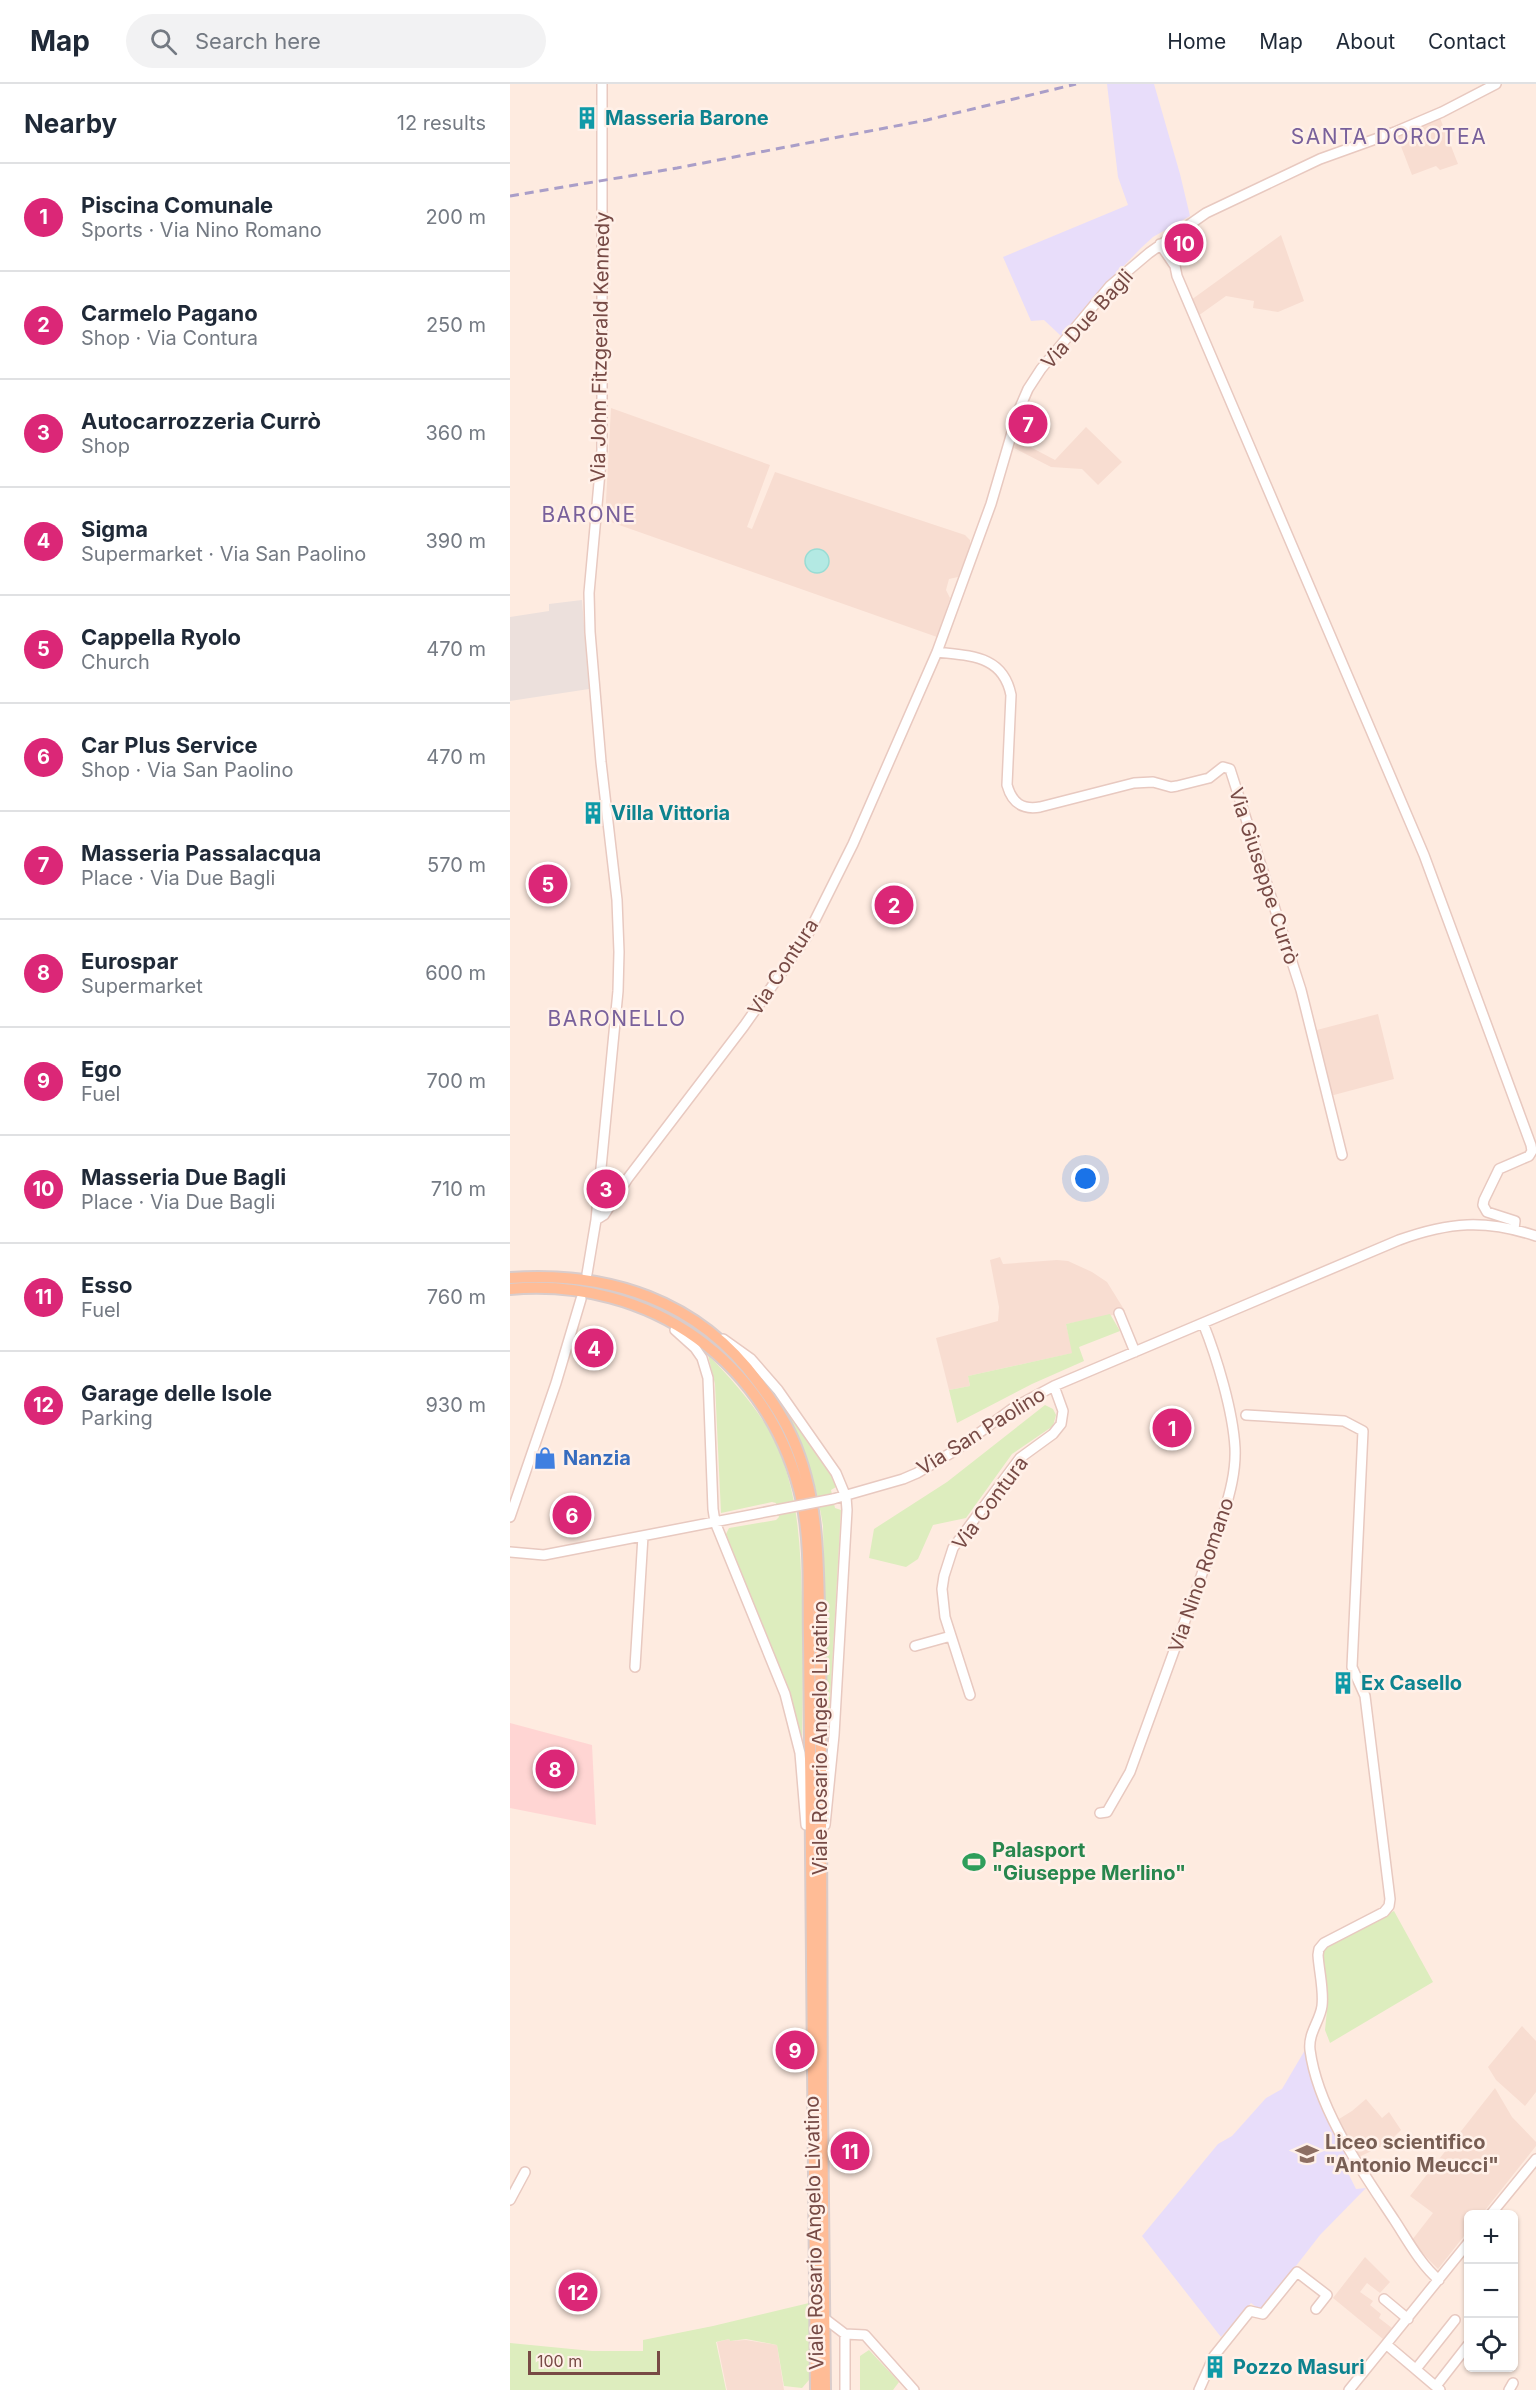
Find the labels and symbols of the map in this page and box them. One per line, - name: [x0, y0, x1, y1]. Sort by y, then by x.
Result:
- building icon: Masseria Barone: [574, 105, 600, 131]
- place label: Masseria Barone: [605, 106, 769, 130]
- district label: SANTA DOROTEA: [1291, 124, 1487, 149]
- street label: Via John Fitzgerald Kennedy: [586, 211, 614, 483]
- pin: 10: [1164, 220, 1204, 266]
- street label: Via Due Bagli: [1036, 264, 1138, 374]
- pin: 7: [1008, 402, 1048, 446]
- district label: BARONE: [541, 502, 637, 527]
- street label: Via Giuseppe Currò: [1224, 785, 1304, 967]
- building icon: Villa Vittoria: [580, 800, 606, 826]
- place label: Villa Vittoria: [611, 801, 730, 825]
- pin: 5: [528, 862, 567, 906]
- pin: 2: [874, 882, 914, 928]
- street label: Via Contura: [743, 914, 823, 1020]
- district label: BARONELLO: [548, 1006, 686, 1031]
- your location: [1071, 1164, 1100, 1193]
- pin: 3: [586, 1166, 626, 1212]
- pin: 4: [574, 1326, 614, 1370]
- street label: Via San Paolino: [913, 1382, 1049, 1480]
- pin: 1: [1152, 1406, 1192, 1450]
- shop icon: Nanzia: [532, 1445, 558, 1471]
- place label: Nanzia: [563, 1446, 631, 1470]
- street label: Via Contura: [947, 1451, 1033, 1555]
- pin: 6: [552, 1492, 592, 1538]
- street label: Via Nino Romano: [1163, 1495, 1239, 1655]
- street label: Viale Rosario Angelo Livatino: [808, 1601, 832, 1875]
- building icon: Ex Casello: [1330, 1670, 1356, 1696]
- place label: Ex Casello: [1361, 1671, 1462, 1695]
- pin: 8: [536, 1746, 574, 1792]
- place label: Palasport "Giuseppe Merlino": [992, 1838, 1186, 1885]
- sports icon: Palasport "Giuseppe Merlino": [961, 1849, 987, 1875]
- pin: 9: [776, 2028, 814, 2072]
- street label: Viale Rosario Angelo Livatino: [800, 2096, 828, 2370]
- pin: 11: [830, 2128, 870, 2174]
- place label: Liceo scientifico "Antonio Meucci": [1325, 2130, 1499, 2177]
- school or university icon: Liceo scientifico "Antonio Meucci": [1294, 2141, 1320, 2167]
- pin: 12: [558, 2270, 598, 2314]
- scale bar: [528, 2348, 660, 2376]
- building icon: Pozzo Masuri: [1202, 2354, 1228, 2380]
- place label: Pozzo Masuri: [1233, 2355, 1365, 2379]

